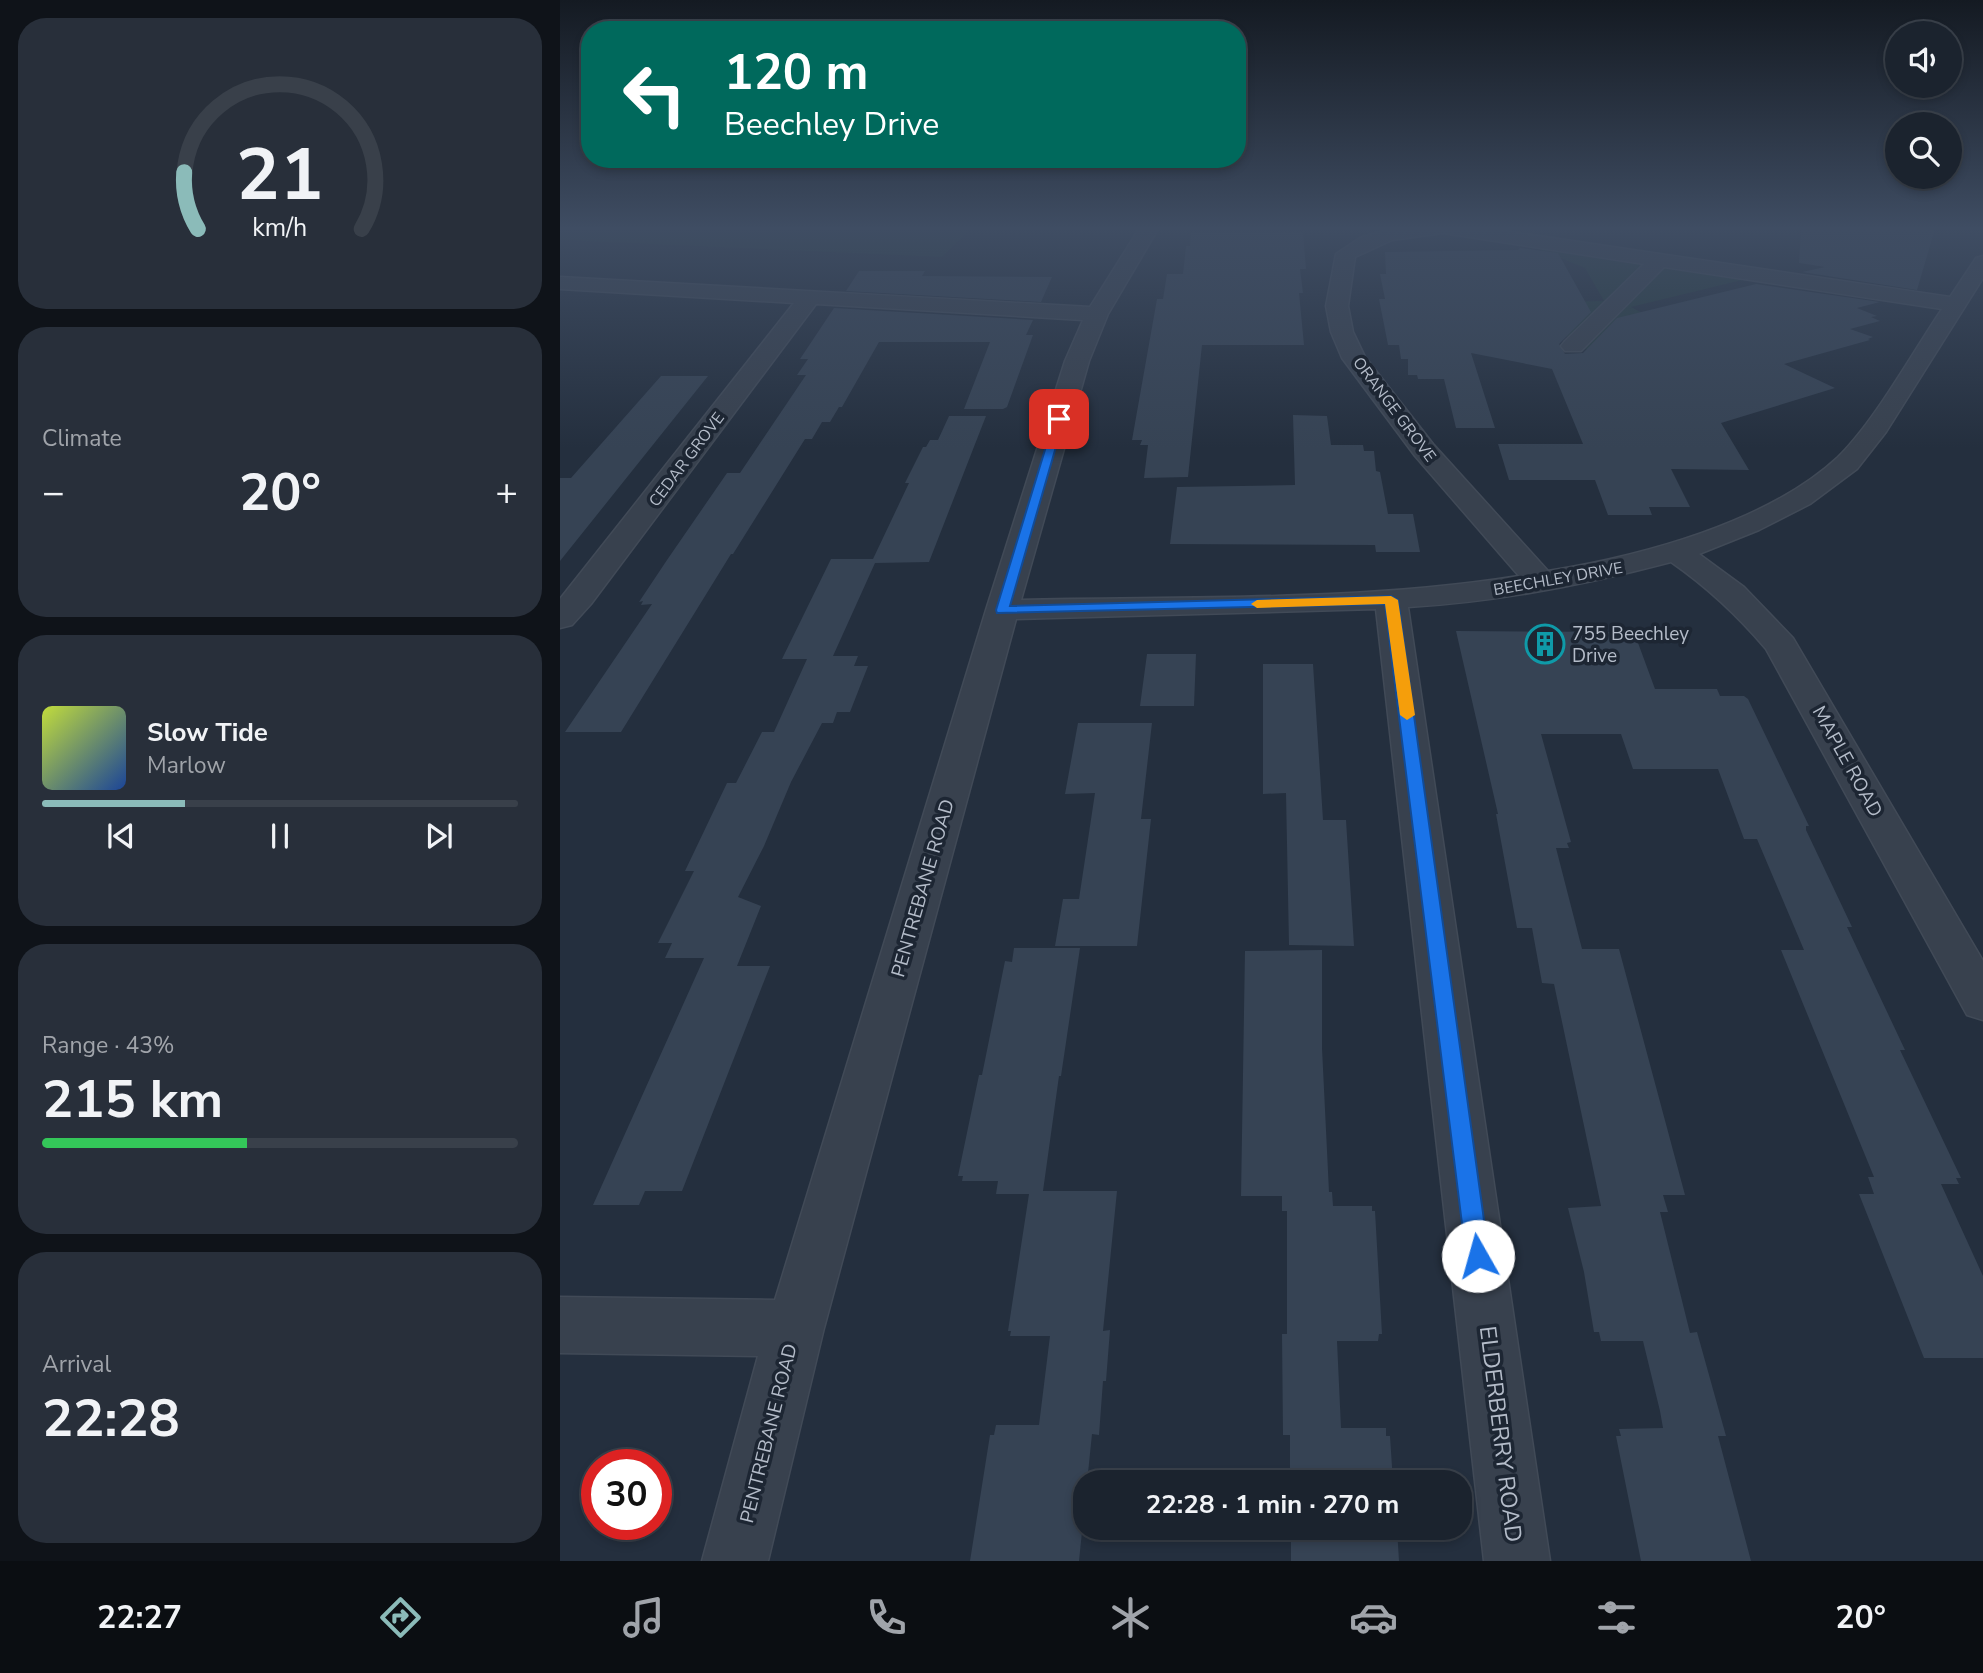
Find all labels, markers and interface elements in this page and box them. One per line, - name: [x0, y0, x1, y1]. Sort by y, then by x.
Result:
- map controls: [1885, 21, 1962, 189]
- button: sound: [1885, 21, 1962, 98]
- text: 120 m: [724, 39, 868, 106]
- icon: left: [609, 49, 700, 140]
- text: Beechley Drive: [724, 103, 939, 146]
- button: search: [1885, 112, 1962, 189]
- text: 21: [236, 126, 324, 226]
- text: km/h: [252, 211, 308, 245]
- street label: ORANGE GROVE: [1348, 353, 1441, 467]
- pin: [1029, 389, 1089, 449]
- icon: arrive: [1040, 400, 1078, 438]
- street label: CEDAR GROVE: [644, 408, 730, 511]
- text: Climate: [42, 423, 122, 454]
- text: 20°: [239, 457, 321, 528]
- text: −: [42, 467, 65, 518]
- text: +: [495, 467, 518, 518]
- street label: BEECHLEY DRIVE: [1492, 557, 1625, 601]
- place label: 755 Beechley Drive: [1572, 621, 1689, 669]
- building icon: 755 Beechley Drive: [1524, 623, 1566, 665]
- street label: MAPLE ROAD: [1806, 701, 1888, 822]
- text: Slow Tide: [147, 715, 268, 750]
- text: Marlow: [147, 750, 226, 781]
- street label: PENTREBANE ROAD: [885, 796, 961, 980]
- icon: previous: [102, 817, 140, 855]
- icon: pause: [261, 817, 299, 855]
- icon: next: [420, 817, 458, 855]
- text: Range · 43%: [42, 1030, 174, 1061]
- text: 215 km: [42, 1064, 223, 1135]
- position arrow: [1441, 1219, 1515, 1293]
- street label: ELDERBERRY ROAD: [1472, 1324, 1529, 1544]
- street label: PENTREBANE ROAD: [734, 1341, 804, 1526]
- text: Arrival: [42, 1349, 111, 1380]
- text: 22:28: [42, 1383, 180, 1454]
- speed limit sign: 30: [581, 1449, 672, 1540]
- text: 22:28 · 1 min · 270 m: [1146, 1487, 1399, 1522]
- icon: directions: [376, 1593, 425, 1642]
- icon: music: [619, 1593, 668, 1642]
- icon: phone: [862, 1593, 911, 1642]
- icon: climate: [1106, 1593, 1155, 1642]
- icon: car: [1349, 1593, 1398, 1642]
- icon: filters: [1592, 1593, 1641, 1642]
- text: 22:27: [97, 1596, 182, 1639]
- text: 20°: [1835, 1596, 1886, 1639]

